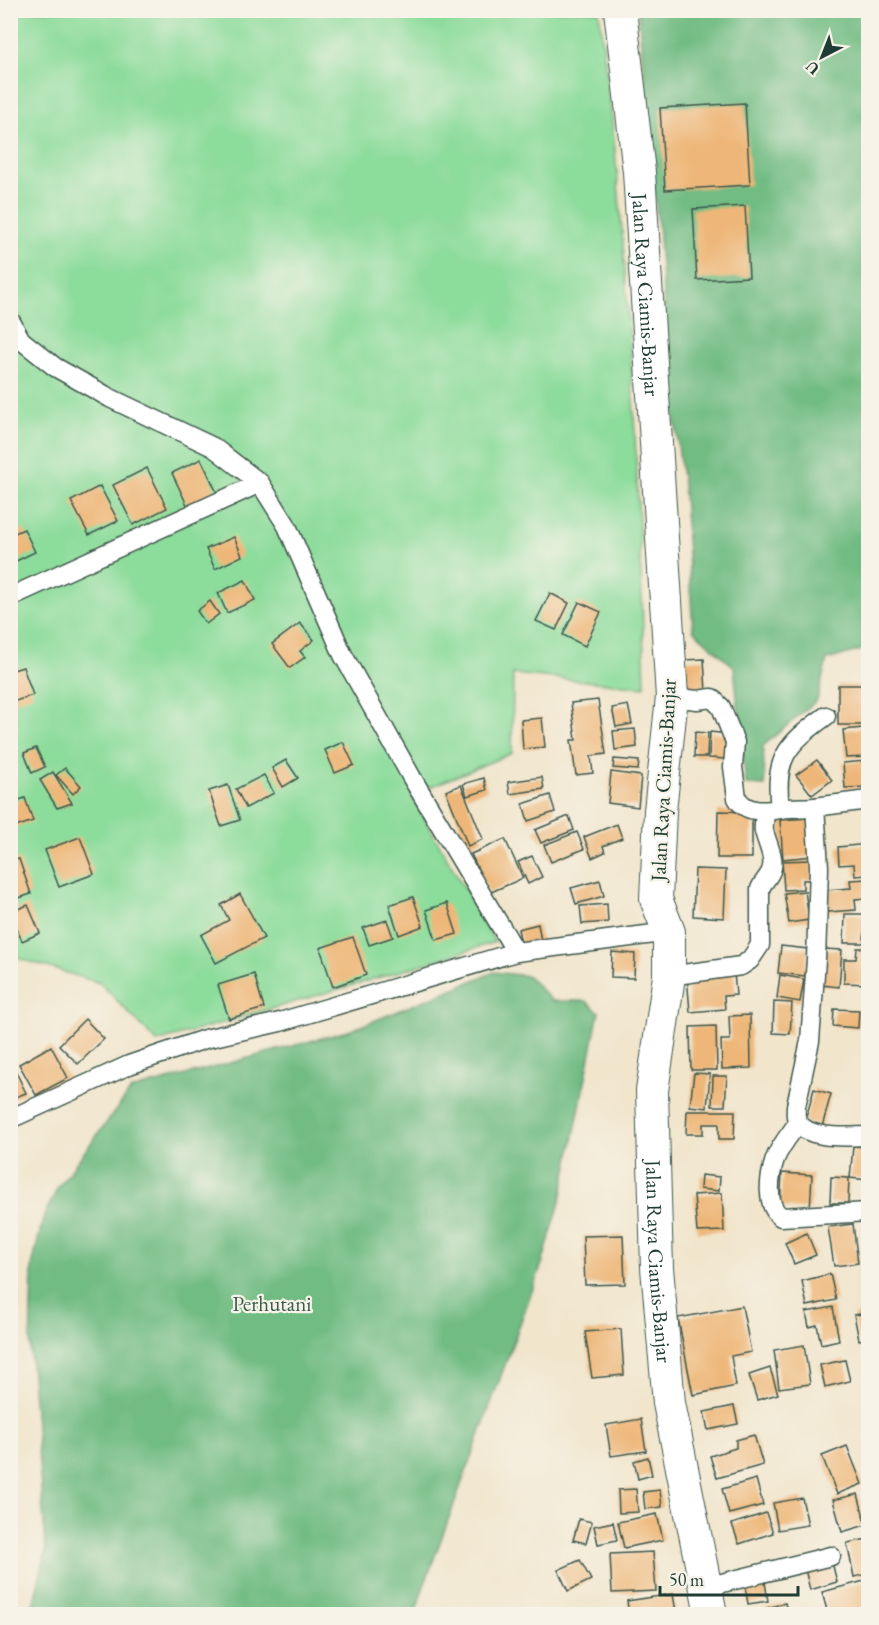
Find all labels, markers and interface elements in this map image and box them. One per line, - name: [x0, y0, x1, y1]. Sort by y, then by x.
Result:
- north arrow: [792, 27, 852, 87]
- text: U: [801, 56, 824, 80]
- street label: Jalan Raya Ciamis-Banjar: [627, 190, 667, 397]
- street label: Jalan Raya Ciamis-Banjar: [644, 678, 682, 884]
- street label: Jalan Raya Ciamis-Banjar: [640, 1157, 679, 1364]
- park label: Perhutani: [233, 1290, 311, 1317]
- scale bar: [660, 1559, 798, 1597]
- text: 50 m: [669, 1568, 704, 1591]

